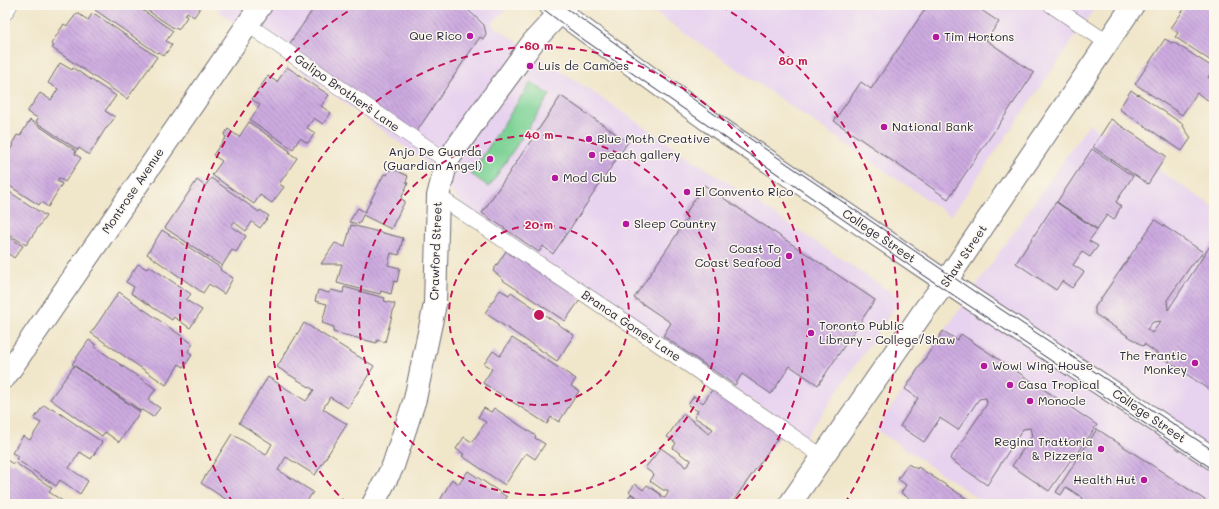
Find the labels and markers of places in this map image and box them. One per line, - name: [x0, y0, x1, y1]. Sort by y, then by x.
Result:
- place label: Que Rico: [409, 27, 462, 43]
- place label: Tim Hortons: [944, 28, 1015, 44]
- marker: Que Rico: [465, 31, 475, 41]
- marker: Tim Hortons: [931, 32, 941, 42]
- place label: Luis de Camões: [538, 57, 629, 73]
- marker: Luis de Camões: [525, 61, 535, 71]
- place label: National Bank: [892, 118, 973, 134]
- marker: National Bank: [879, 122, 889, 132]
- place label: Blue Moth Creative: [597, 130, 710, 146]
- marker: Blue Moth Creative: [584, 134, 594, 144]
- place label: Anjo De Guarda (Guardian Angel): [383, 143, 482, 173]
- place label: peach gallery: [600, 146, 680, 162]
- marker: peach gallery: [587, 150, 597, 160]
- marker: Anjo De Guarda (Guardian Angel): [485, 154, 495, 164]
- place label: Mod Club: [563, 169, 617, 185]
- marker: Mod Club: [550, 173, 560, 183]
- place label: El Convento Rico: [695, 183, 793, 199]
- marker: El Convento Rico: [682, 187, 692, 197]
- place label: Sleep Country: [634, 215, 716, 231]
- marker: Sleep Country: [621, 219, 631, 229]
- place label: Coast To Coast Seafood: [695, 240, 781, 270]
- marker: Coast To Coast Seafood: [784, 251, 794, 261]
- centre of rings: [532, 308, 546, 322]
- place label: Toronto Public Library - College/Shaw: [819, 317, 955, 347]
- marker: Toronto Public Library - College/Shaw: [806, 328, 816, 338]
- place label: The Frantic Monkey: [1119, 347, 1187, 377]
- place label: Wow! Wing House: [992, 357, 1093, 373]
- marker: The Frantic Monkey: [1190, 358, 1200, 368]
- marker: Wow! Wing House: [979, 361, 989, 371]
- place label: Casa Tropical: [1018, 376, 1100, 392]
- marker: Casa Tropical: [1005, 380, 1015, 390]
- place label: Monocle: [1038, 392, 1086, 408]
- marker: Monocle: [1025, 396, 1035, 406]
- place label: Regina Trattoria & Pizzeria: [994, 433, 1093, 463]
- marker: Regina Trattoria & Pizzeria: [1096, 444, 1106, 454]
- place label: Health Hut: [1073, 471, 1136, 487]
- marker: Health Hut: [1139, 475, 1149, 485]

